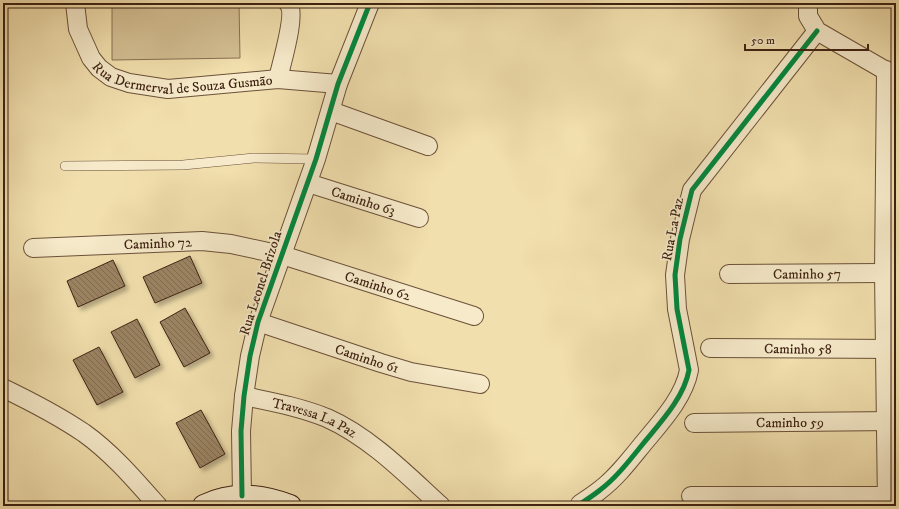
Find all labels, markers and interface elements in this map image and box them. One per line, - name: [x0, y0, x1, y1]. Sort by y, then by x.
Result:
- scale bar: [745, 26, 868, 52]
- text: 50 m: [751, 33, 775, 48]
- street label: Rua Dermerval de Souza Gusmão: [88, 59, 273, 99]
- street label: Caminho 63: [329, 183, 397, 220]
- street label: Rua La Paz: [658, 196, 688, 262]
- street label: Rua Leonel Brizola: [236, 229, 286, 338]
- street label: Caminho 72: [124, 233, 192, 254]
- street label: Caminho 57: [773, 265, 841, 284]
- street label: Caminho 62: [342, 268, 413, 305]
- street label: Caminho 61: [333, 340, 401, 378]
- street label: Caminho 58: [764, 340, 832, 359]
- street label: Travessa La Paz: [270, 394, 360, 442]
- street label: Caminho 59: [756, 414, 824, 432]

